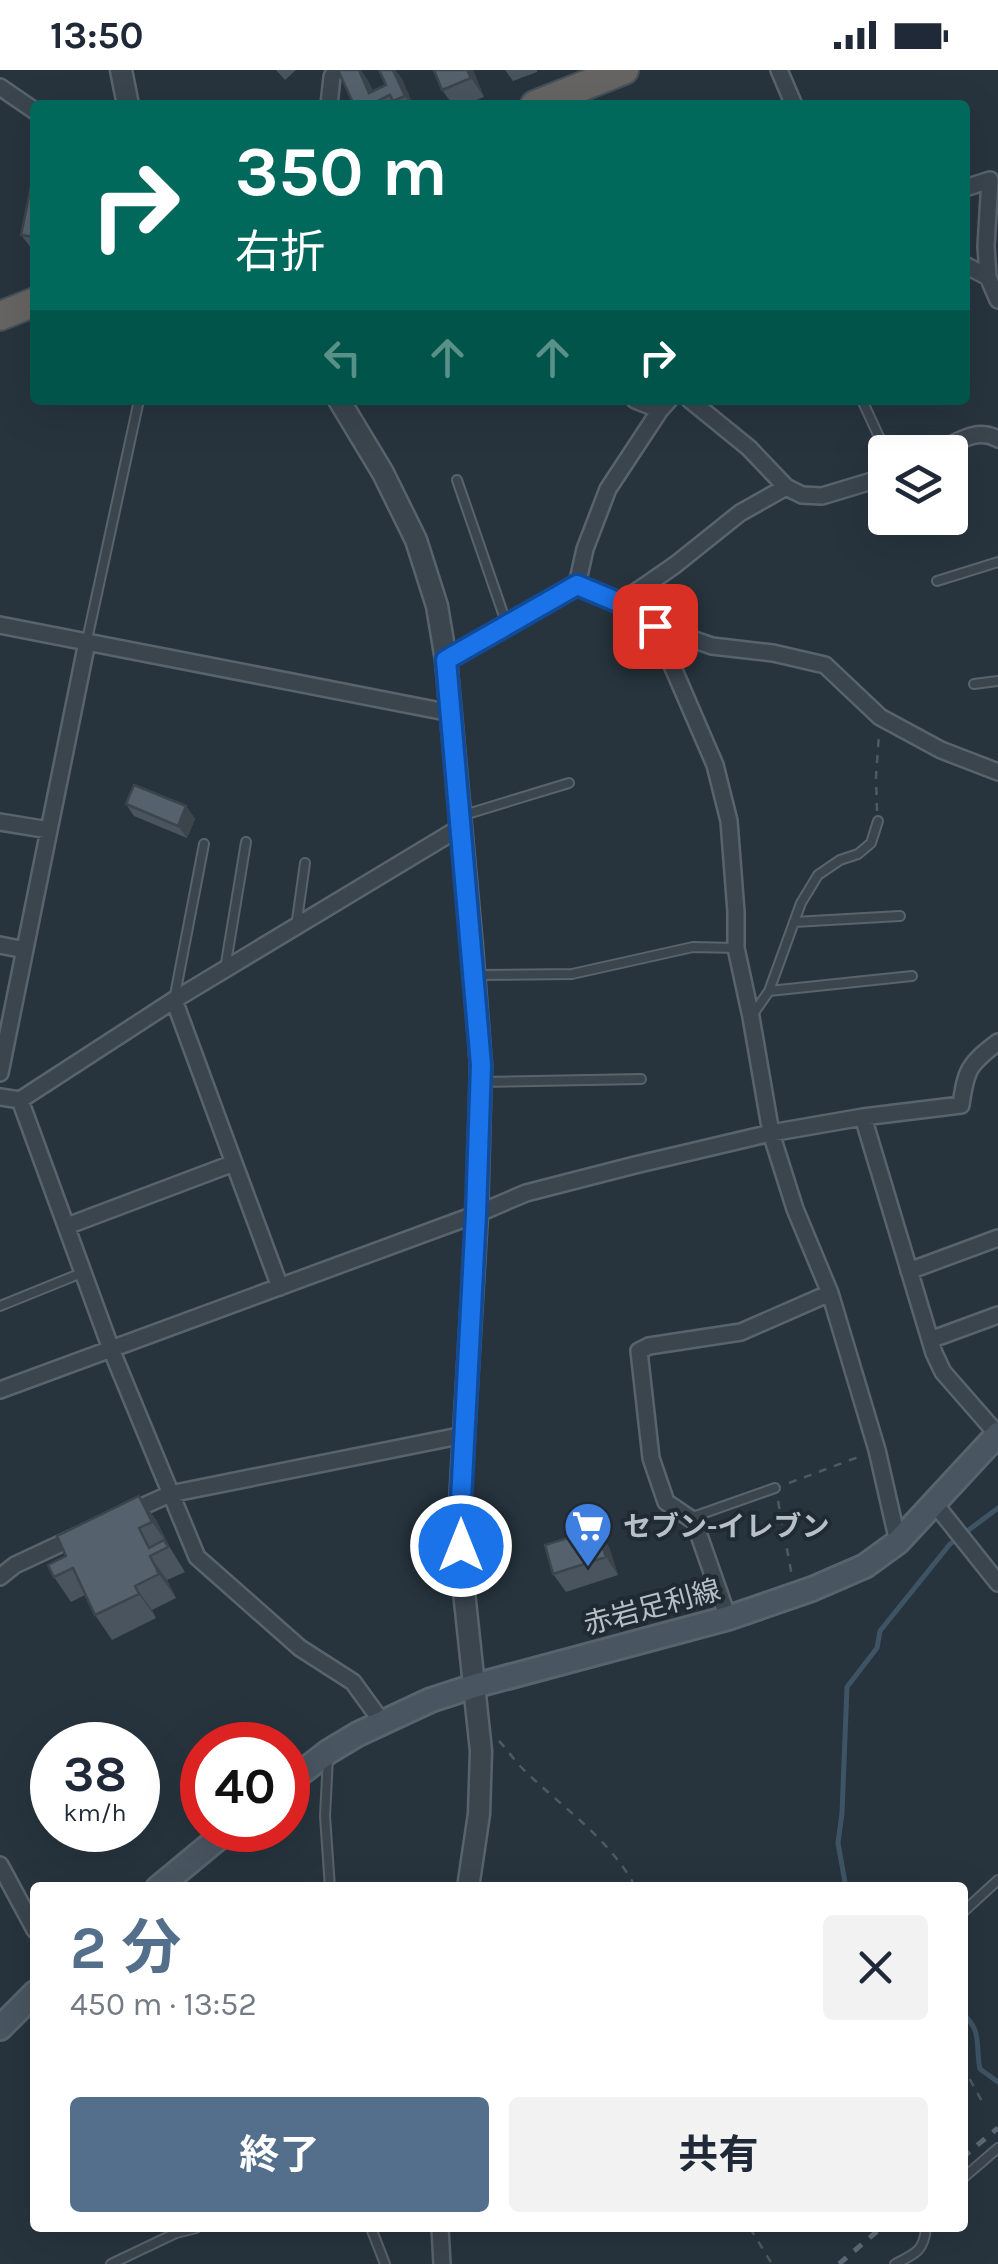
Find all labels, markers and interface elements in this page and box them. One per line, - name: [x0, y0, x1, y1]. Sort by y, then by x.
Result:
- text: 13:50: [50, 13, 144, 58]
- text: 350 m: [235, 131, 448, 213]
- icon: right: [70, 140, 200, 270]
- text: 右折: [235, 226, 325, 278]
- icon: left: [315, 330, 370, 385]
- icon: ahead: [420, 330, 475, 385]
- icon: ahead: [525, 330, 580, 385]
- icon: right: [630, 330, 685, 385]
- map controls: [868, 435, 968, 535]
- button: layers: [868, 435, 968, 535]
- pin: [613, 584, 698, 669]
- icon: arrive: [628, 599, 683, 654]
- position arrow: [409, 1494, 513, 1598]
- supermarket icon: セブン-イレブン: [562, 1500, 614, 1568]
- place label: セブン-イレブン: [623, 1510, 829, 1543]
- street label: 赤岩足利線: [580, 1573, 724, 1641]
- speed limit sign: 40: [180, 1722, 310, 1852]
- text: 38: [63, 1745, 127, 1804]
- text: km/h: [63, 1798, 127, 1827]
- text: 2 分: [70, 1913, 181, 1983]
- button: close: [823, 1915, 928, 2020]
- text: 450 m · 13:52: [70, 1986, 257, 2023]
- button: 終了: [70, 2097, 489, 2212]
- button: 共有: [509, 2097, 928, 2212]

